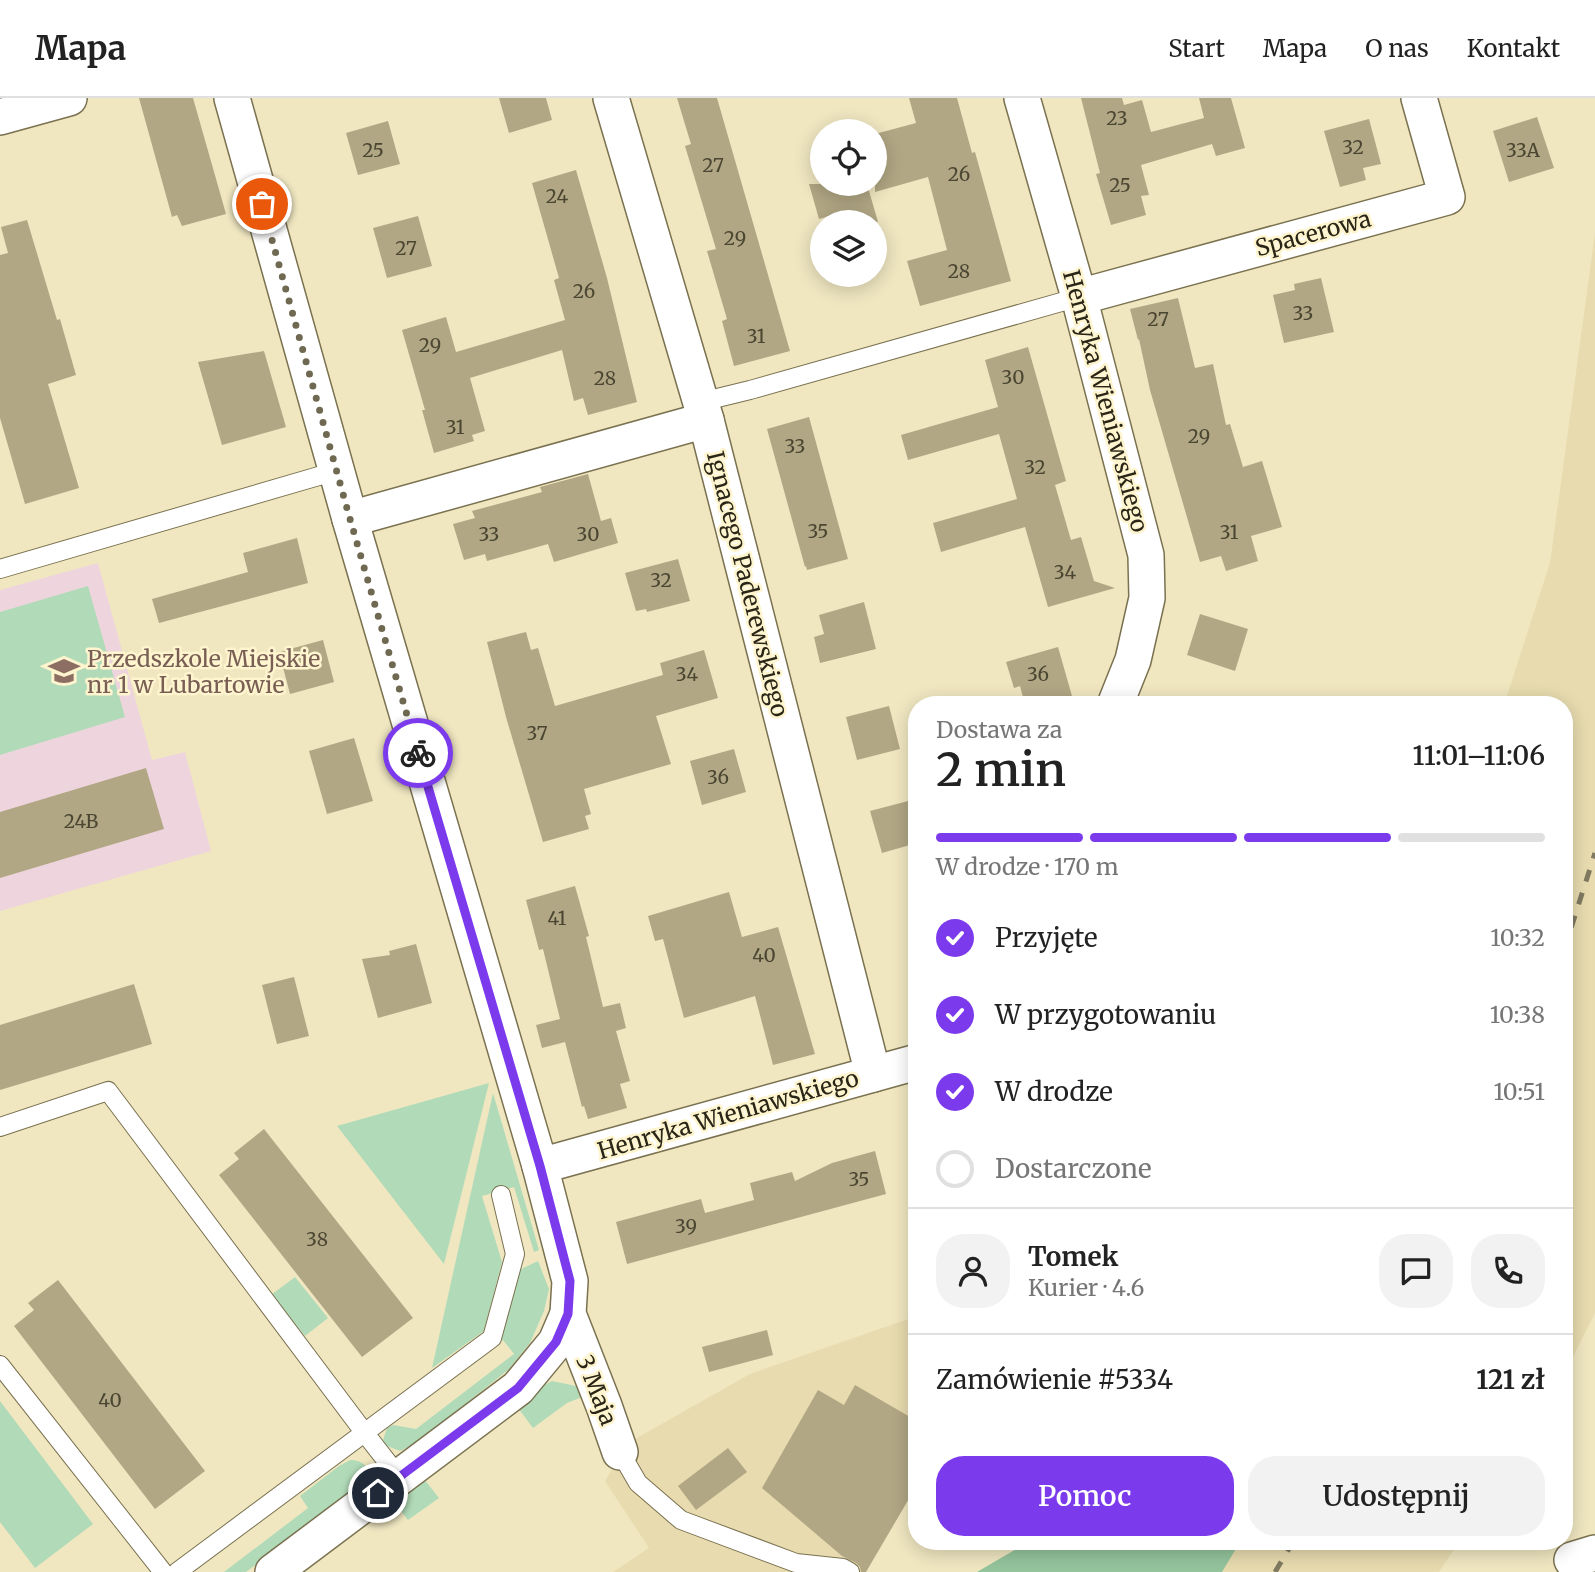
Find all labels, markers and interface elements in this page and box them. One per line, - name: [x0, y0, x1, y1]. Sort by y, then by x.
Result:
- text: Mapa: [35, 28, 126, 69]
- text: Start: [1168, 33, 1225, 64]
- text: Mapa: [1263, 33, 1327, 64]
- text: O nas: [1365, 33, 1429, 64]
- text: Kontakt: [1467, 33, 1560, 64]
- house number: 23: [1106, 106, 1128, 130]
- map controls: [810, 119, 887, 287]
- button: locate: [810, 119, 887, 196]
- house number: 32: [1342, 135, 1364, 159]
- house number: 25: [362, 138, 384, 162]
- house number: 33A: [1506, 138, 1541, 162]
- house number: 27: [702, 153, 724, 177]
- house number: 26: [948, 162, 970, 186]
- house number: 25: [1109, 173, 1131, 197]
- pin: [232, 174, 292, 234]
- house number: 24: [546, 184, 569, 208]
- icon: bag: [243, 185, 281, 223]
- street label: Spacerowa: [1252, 204, 1374, 262]
- button: layers: [810, 210, 887, 287]
- house number: 29: [724, 226, 746, 250]
- house number: 27: [395, 236, 417, 260]
- house number: 28: [948, 259, 970, 283]
- street label: Henryka Wieniawskiego: [1057, 267, 1155, 535]
- house number: 26: [573, 279, 595, 303]
- house number: 33: [1293, 301, 1313, 325]
- house number: 27: [1147, 307, 1169, 331]
- house number: 31: [747, 324, 766, 348]
- house number: 29: [419, 333, 441, 357]
- house number: 30: [1002, 365, 1024, 389]
- house number: 28: [594, 366, 616, 390]
- house number: 31: [446, 415, 465, 439]
- house number: 29: [1188, 424, 1210, 448]
- house number: 33: [785, 434, 805, 458]
- street label: Ignacego Paderewskiego: [701, 448, 795, 720]
- house number: 32: [1024, 455, 1046, 479]
- house number: 35: [808, 519, 828, 543]
- house number: 31: [1220, 520, 1239, 544]
- house number: 33: [479, 522, 499, 546]
- house number: 30: [577, 522, 599, 546]
- house number: 34: [1054, 560, 1076, 584]
- house number: 32: [650, 568, 672, 592]
- place label: Przedszkole Miejskie nr 1 w Lubartowie: [87, 644, 320, 699]
- school or university icon: Przedszkole Miejskie nr 1 w Lubartowie: [47, 654, 81, 688]
- house number: 34: [676, 662, 698, 686]
- house number: 36: [1027, 662, 1049, 686]
- text: Dostawa za: [936, 715, 1062, 744]
- courier: [383, 718, 453, 788]
- house number: 37: [526, 721, 548, 745]
- icon: bike: [399, 734, 437, 772]
- text: 11:01–11:06: [1413, 739, 1545, 772]
- text: 2 min: [936, 741, 1066, 799]
- house number: 36: [707, 765, 729, 789]
- house number: 24B: [64, 809, 99, 833]
- text: W drodze · 170 m: [936, 852, 1119, 881]
- house number: 41: [548, 906, 567, 930]
- icon: check: [936, 919, 974, 957]
- text: Przyjęte: [995, 921, 1098, 954]
- text: 10:32: [1490, 923, 1545, 952]
- house number: 40: [752, 943, 776, 967]
- icon: check: [936, 996, 974, 1034]
- text: W przygotowaniu: [995, 998, 1216, 1031]
- text: 10:38: [1490, 1000, 1545, 1029]
- street label: Henryka Wieniawskiego: [594, 1063, 862, 1165]
- icon: check: [936, 1073, 974, 1111]
- text: W drodze: [995, 1075, 1113, 1108]
- text: 10:51: [1493, 1077, 1545, 1106]
- text: Dostarczone: [995, 1152, 1151, 1185]
- house number: 35: [849, 1167, 869, 1191]
- house number: 39: [675, 1214, 697, 1238]
- house number: 38: [306, 1227, 328, 1251]
- button: person: [936, 1234, 1010, 1308]
- button: chat: [1379, 1234, 1453, 1308]
- button: phone: [1471, 1234, 1545, 1308]
- text: Tomek: [1028, 1240, 1118, 1273]
- text: Kurier · 4.6: [1028, 1273, 1144, 1302]
- street label: 3 Maja: [570, 1351, 624, 1429]
- text: Zamówienie #5334: [936, 1363, 1173, 1396]
- text: 121 zł: [1476, 1363, 1545, 1396]
- house number: 40: [98, 1388, 122, 1412]
- button: Pomoc: [936, 1456, 1234, 1536]
- button: Udostępnij: [1248, 1456, 1545, 1536]
- pin: [348, 1463, 408, 1523]
- icon: home: [359, 1474, 397, 1512]

